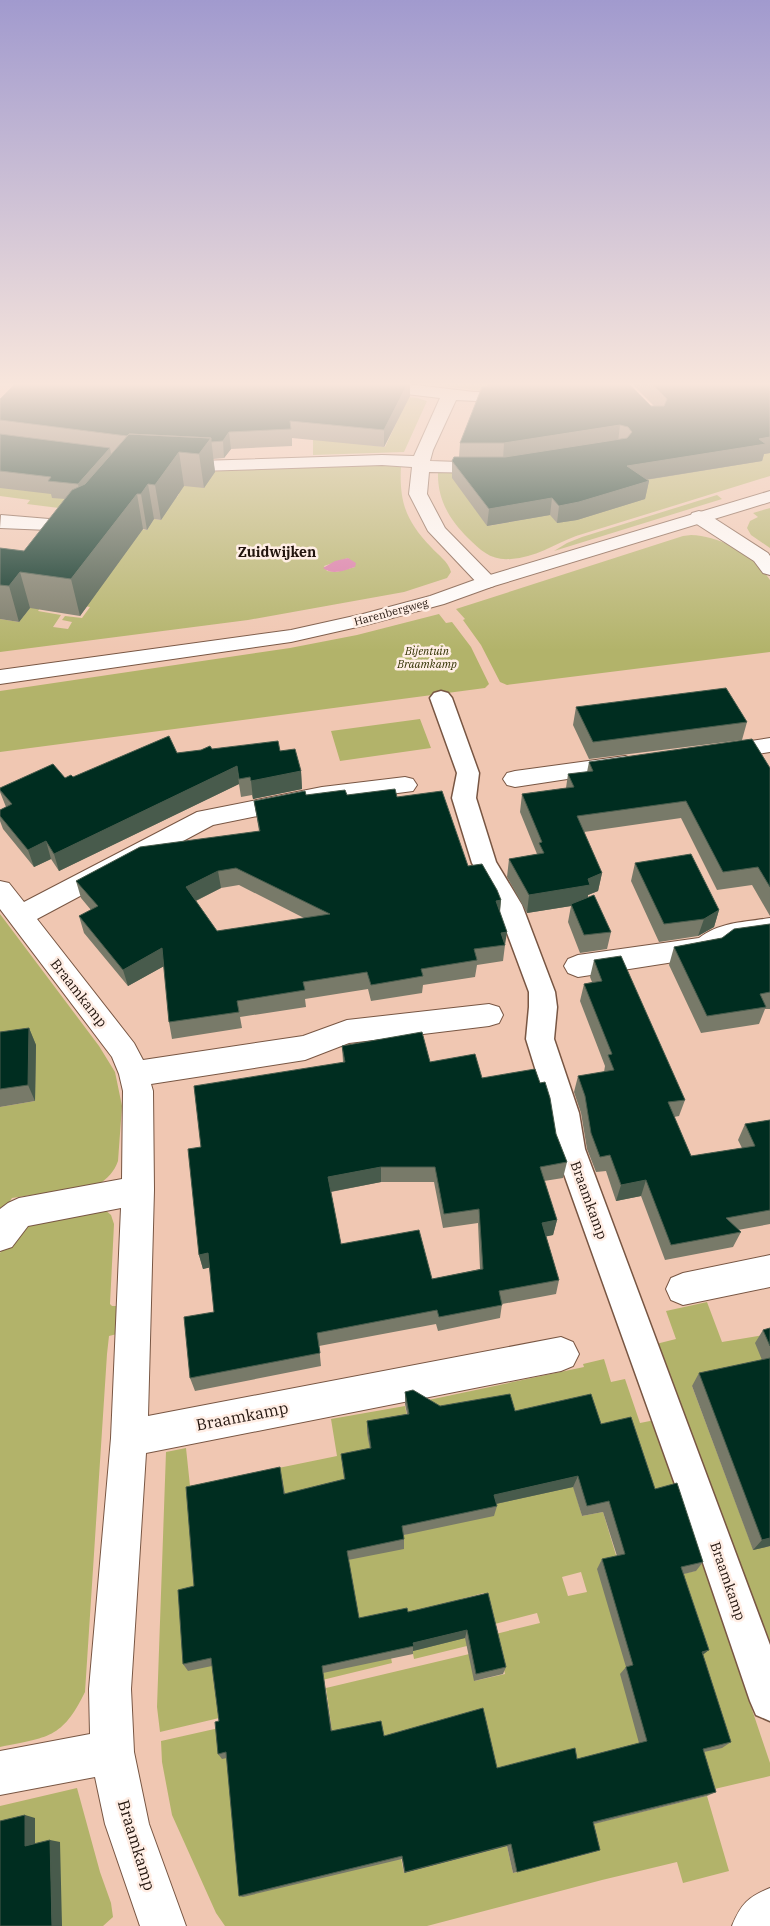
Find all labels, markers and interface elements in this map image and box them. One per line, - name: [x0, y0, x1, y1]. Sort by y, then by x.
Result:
- district label: Zuidwijken: [238, 543, 316, 561]
- street label: Harenbergweg: [352, 595, 430, 629]
- park label: Bijentuin Braamkamp: [396, 644, 457, 671]
- street label: Braamkamp: [47, 955, 111, 1031]
- street label: Braamkamp: [567, 1158, 611, 1242]
- street label: Braamkamp: [194, 1397, 290, 1435]
- street label: Braamkamp: [706, 1539, 750, 1623]
- street label: Braamkamp: [114, 1797, 160, 1893]

